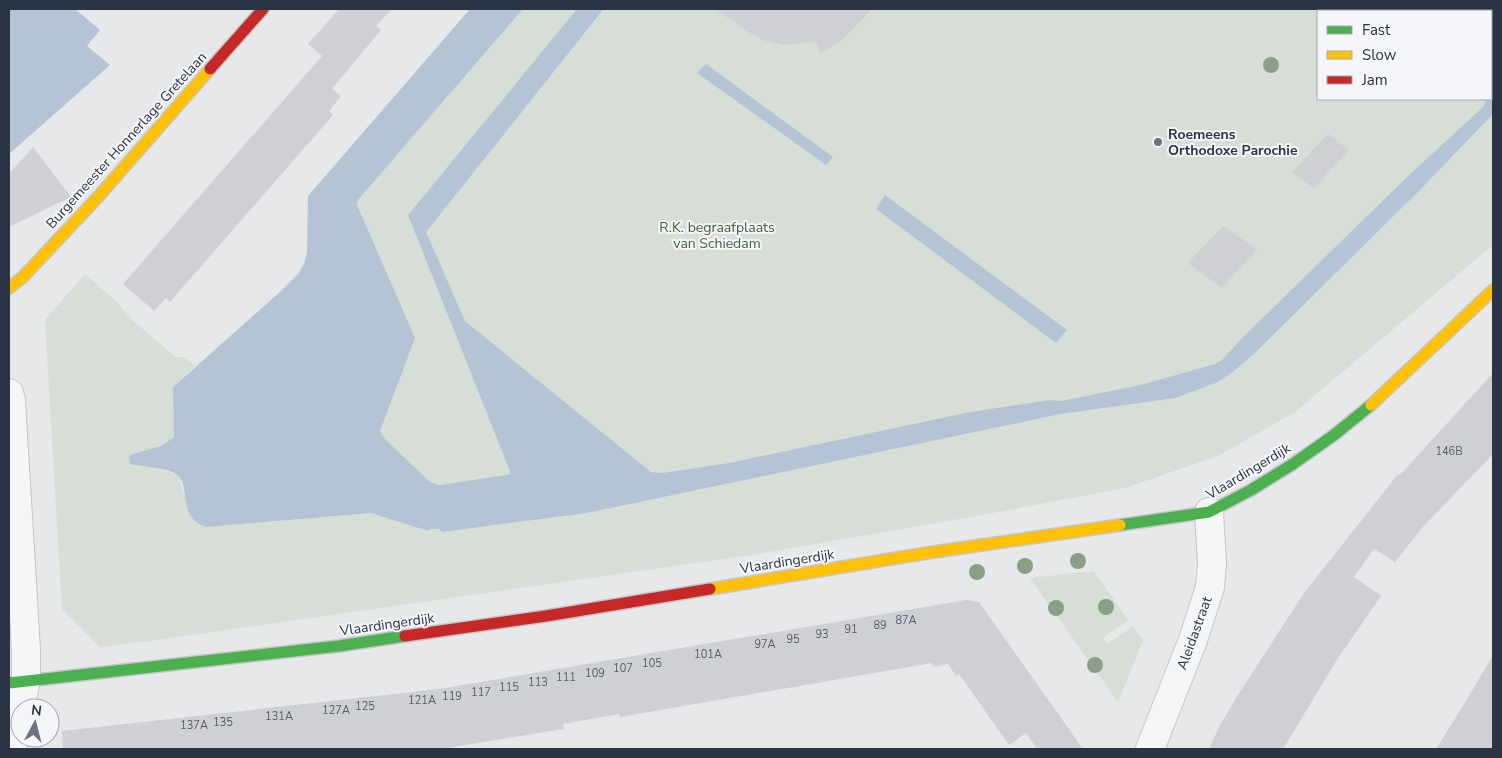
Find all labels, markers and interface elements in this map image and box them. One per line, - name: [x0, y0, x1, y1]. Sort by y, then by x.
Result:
- legend: [1317, 10, 1492, 100]
- text: Fast: [1362, 20, 1391, 40]
- text: Slow: [1362, 45, 1397, 65]
- street label: Burgemeester Honnerlage Gretelaan: [42, 48, 211, 233]
- text: Jam: [1361, 70, 1388, 90]
- place label: Roemeens Orthodoxe Parochie: [1168, 125, 1298, 160]
- marker: Roemeens Orthodoxe Parochie: [1152, 136, 1164, 148]
- park label: R.K. begraafplaats van Schiedam: [659, 218, 775, 253]
- street label: Vlaardingerdijk: [1202, 438, 1295, 505]
- house number: 146B: [1435, 444, 1463, 459]
- street label: Vlaardingerdijk: [738, 545, 837, 578]
- street label: Aleidastraat: [1172, 594, 1217, 673]
- street label: Vlaardingerdijk: [338, 608, 437, 641]
- house number: 87A: [895, 613, 917, 628]
- house number: 89: [873, 618, 887, 633]
- house number: 91: [844, 622, 858, 637]
- house number: 93: [815, 627, 829, 642]
- house number: 95: [786, 632, 800, 647]
- house number: 97A: [754, 637, 776, 652]
- house number: 101A: [694, 647, 722, 662]
- house number: 105: [642, 656, 662, 671]
- house number: 107: [613, 661, 633, 676]
- house number: 109: [585, 666, 605, 681]
- house number: 111: [556, 670, 576, 685]
- house number: 113: [528, 675, 548, 690]
- house number: 115: [499, 680, 519, 695]
- house number: 117: [471, 685, 491, 700]
- house number: 119: [442, 689, 462, 704]
- house number: 121A: [408, 693, 436, 708]
- north arrow: [10, 698, 60, 748]
- house number: 125: [355, 699, 375, 714]
- text: N: [30, 701, 43, 721]
- house number: 127A: [322, 703, 350, 718]
- house number: 131A: [265, 709, 293, 724]
- house number: 135: [213, 715, 233, 730]
- house number: 137A: [180, 718, 208, 733]

